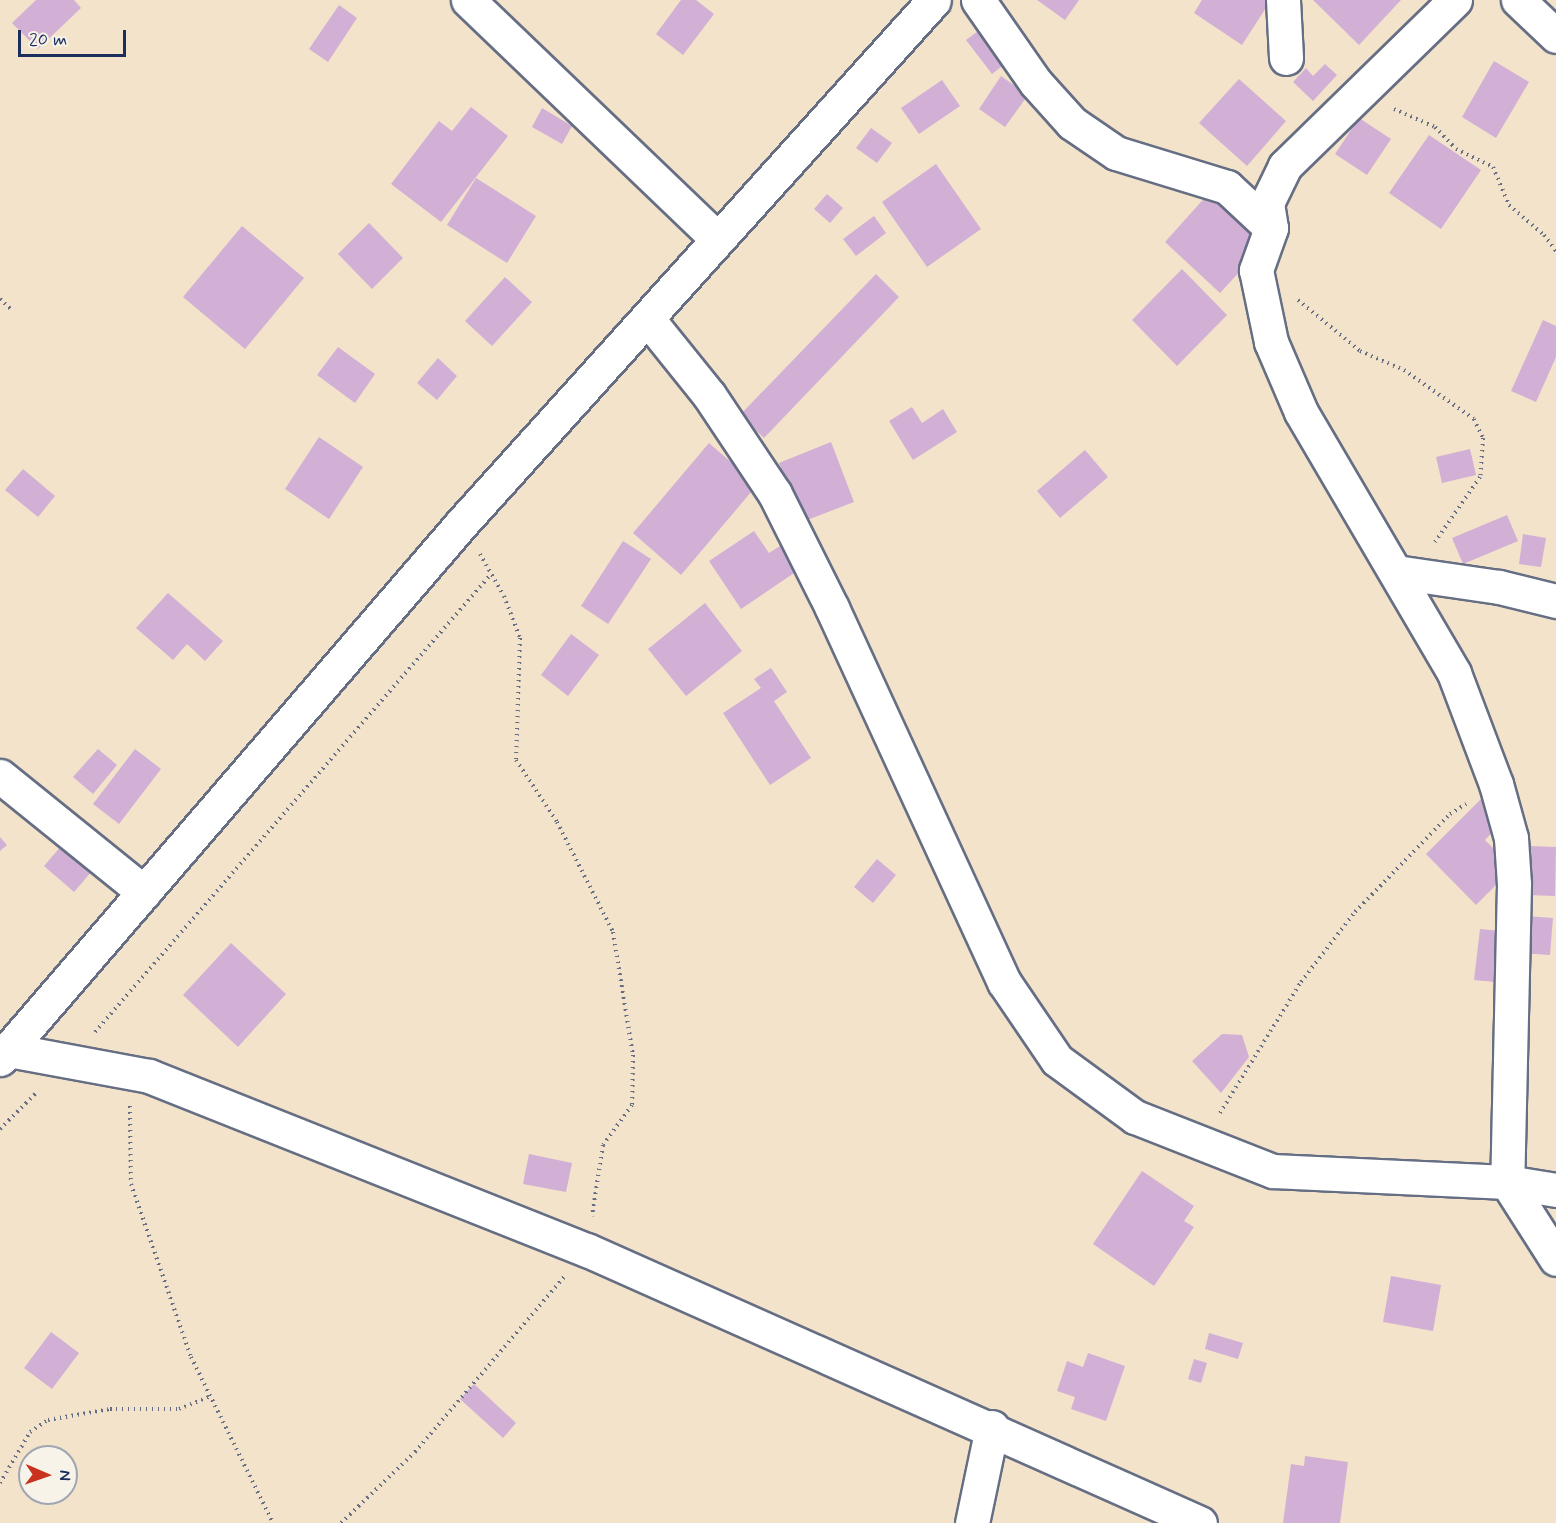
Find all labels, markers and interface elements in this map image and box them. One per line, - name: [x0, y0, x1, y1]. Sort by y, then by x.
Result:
- scale bar: [21, 18, 129, 56]
- text: 20 m: [29, 28, 67, 52]
- north arrow: [18, 1445, 78, 1505]
- text: N: [54, 1470, 75, 1481]

